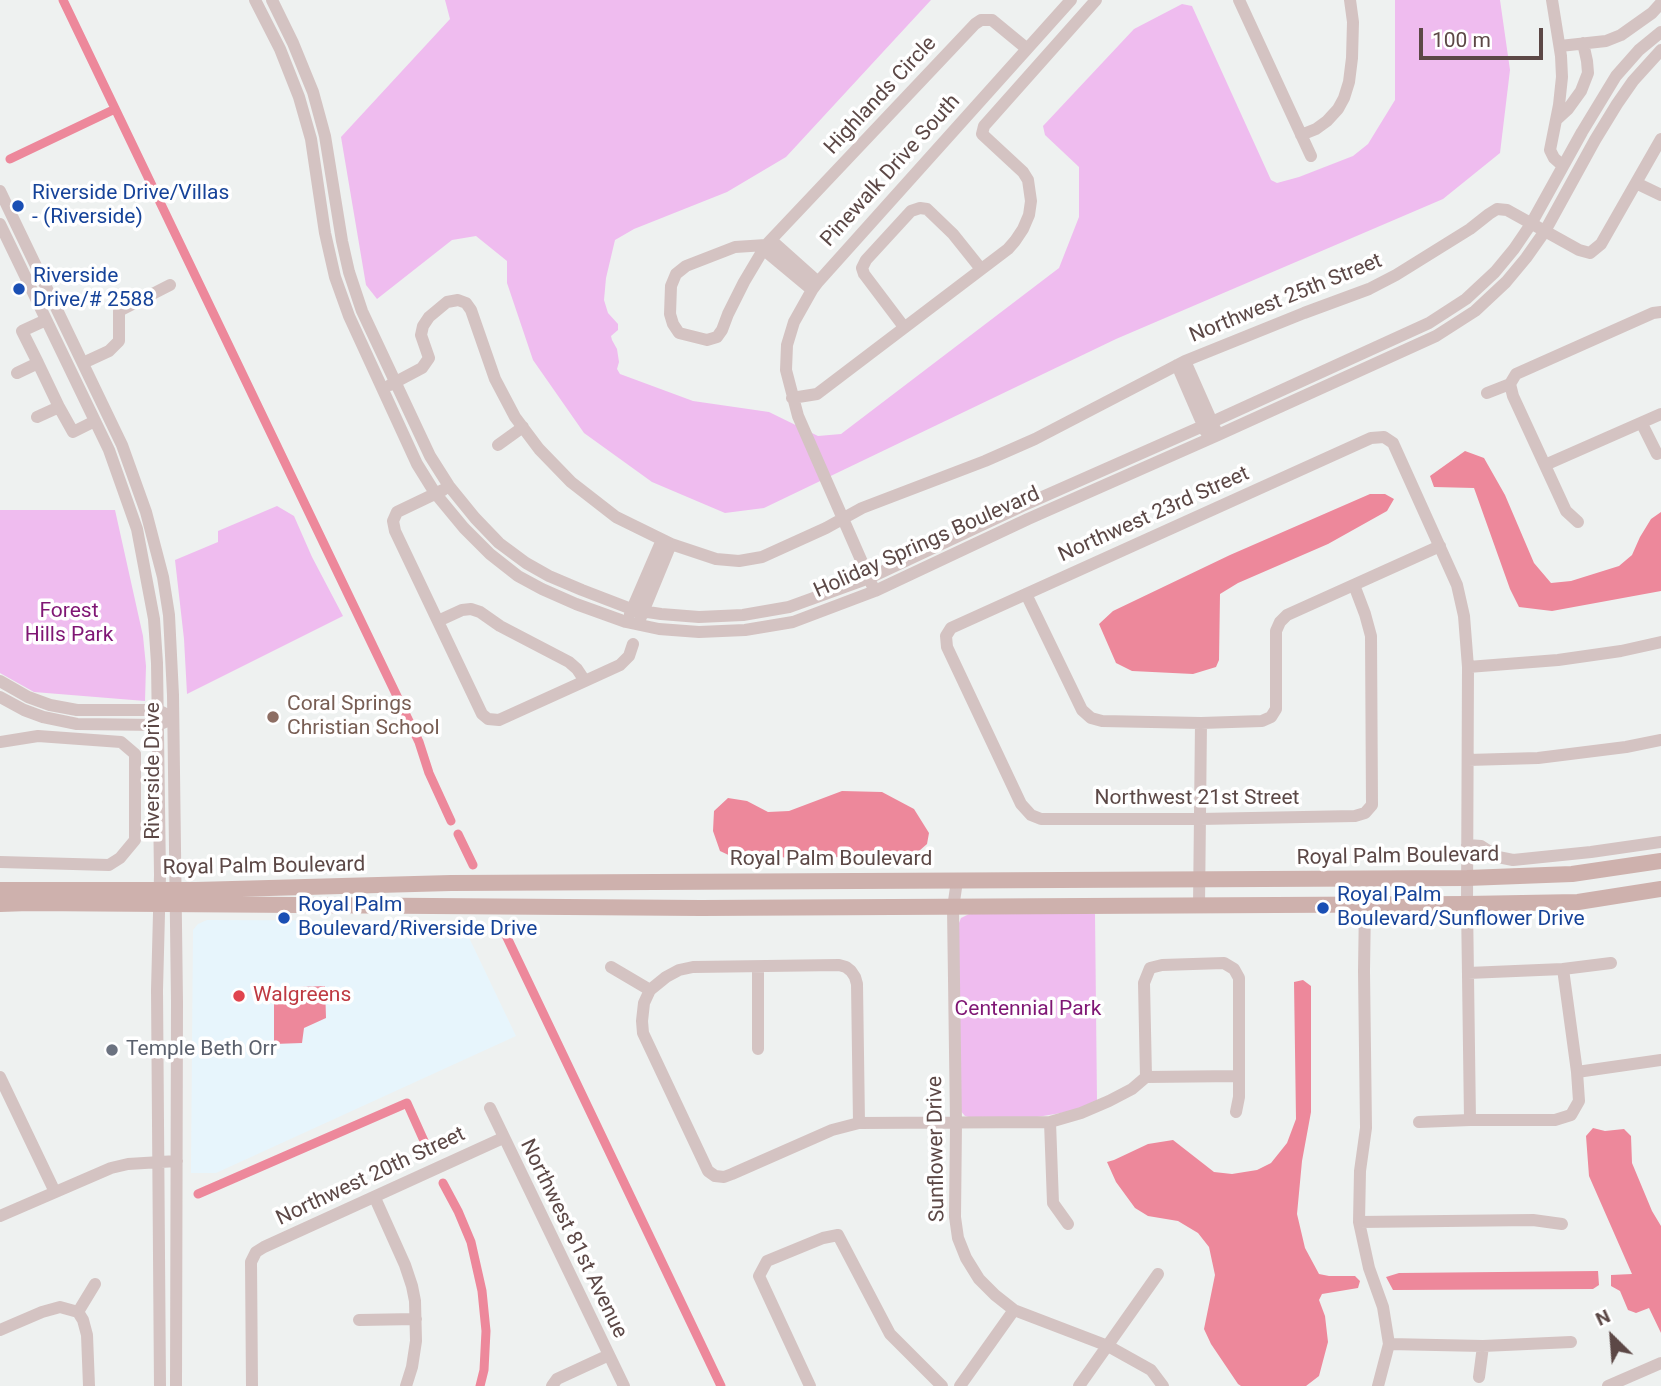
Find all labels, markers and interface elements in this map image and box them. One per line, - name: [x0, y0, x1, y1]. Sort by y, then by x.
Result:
- scale bar: [1423, 14, 1547, 58]
- text: 100 m: [1432, 28, 1491, 52]
- street label: Highlands Circle: [820, 32, 942, 160]
- street label: Pinewalk Drive South: [816, 90, 966, 252]
- place label: Riverside Drive/Villas - (Riverside): [32, 181, 229, 231]
- marker: Riverside Drive/Villas - (Riverside): [10, 198, 26, 214]
- street label: Northwest 25th Street: [1186, 249, 1386, 349]
- place label: Riverside Drive/# 2588: [33, 264, 154, 314]
- marker: Riverside Drive/# 2588: [11, 281, 27, 297]
- street label: Northwest 23rd Street: [1055, 462, 1253, 568]
- street label: Holiday Springs Boulevard: [810, 482, 1044, 604]
- park label: Forest Hills Park: [25, 599, 113, 649]
- place label: Coral Springs Christian School: [287, 692, 440, 742]
- street label: Riverside Drive: [141, 702, 167, 840]
- marker: Coral Springs Christian School: [265, 709, 281, 725]
- street label: Northwest 21st Street: [1095, 786, 1299, 812]
- street label: Royal Palm Boulevard: [1297, 843, 1499, 871]
- street label: Royal Palm Boulevard: [730, 847, 932, 873]
- street label: Royal Palm Boulevard: [163, 853, 365, 881]
- place label: Royal Palm Boulevard/Sunflower Drive: [1337, 883, 1585, 933]
- place label: Royal Palm Boulevard/Riverside Drive: [298, 893, 537, 943]
- marker: Royal Palm Boulevard/Sunflower Drive: [1315, 900, 1331, 916]
- marker: Royal Palm Boulevard/Riverside Drive: [276, 910, 292, 926]
- place label: Walgreens: [253, 983, 351, 1009]
- marker: Walgreens: [231, 988, 247, 1004]
- park label: Centennial Park: [955, 997, 1101, 1023]
- place label: Temple Beth Orr: [126, 1037, 277, 1063]
- marker: Temple Beth Orr: [104, 1042, 120, 1058]
- street label: Sunflower Drive: [923, 1076, 951, 1222]
- street label: Northwest 20th Street: [273, 1122, 469, 1232]
- street label: Northwest 81st Avenue: [514, 1135, 632, 1343]
- north arrow: [1577, 1302, 1647, 1372]
- text: N: [1592, 1304, 1614, 1331]

